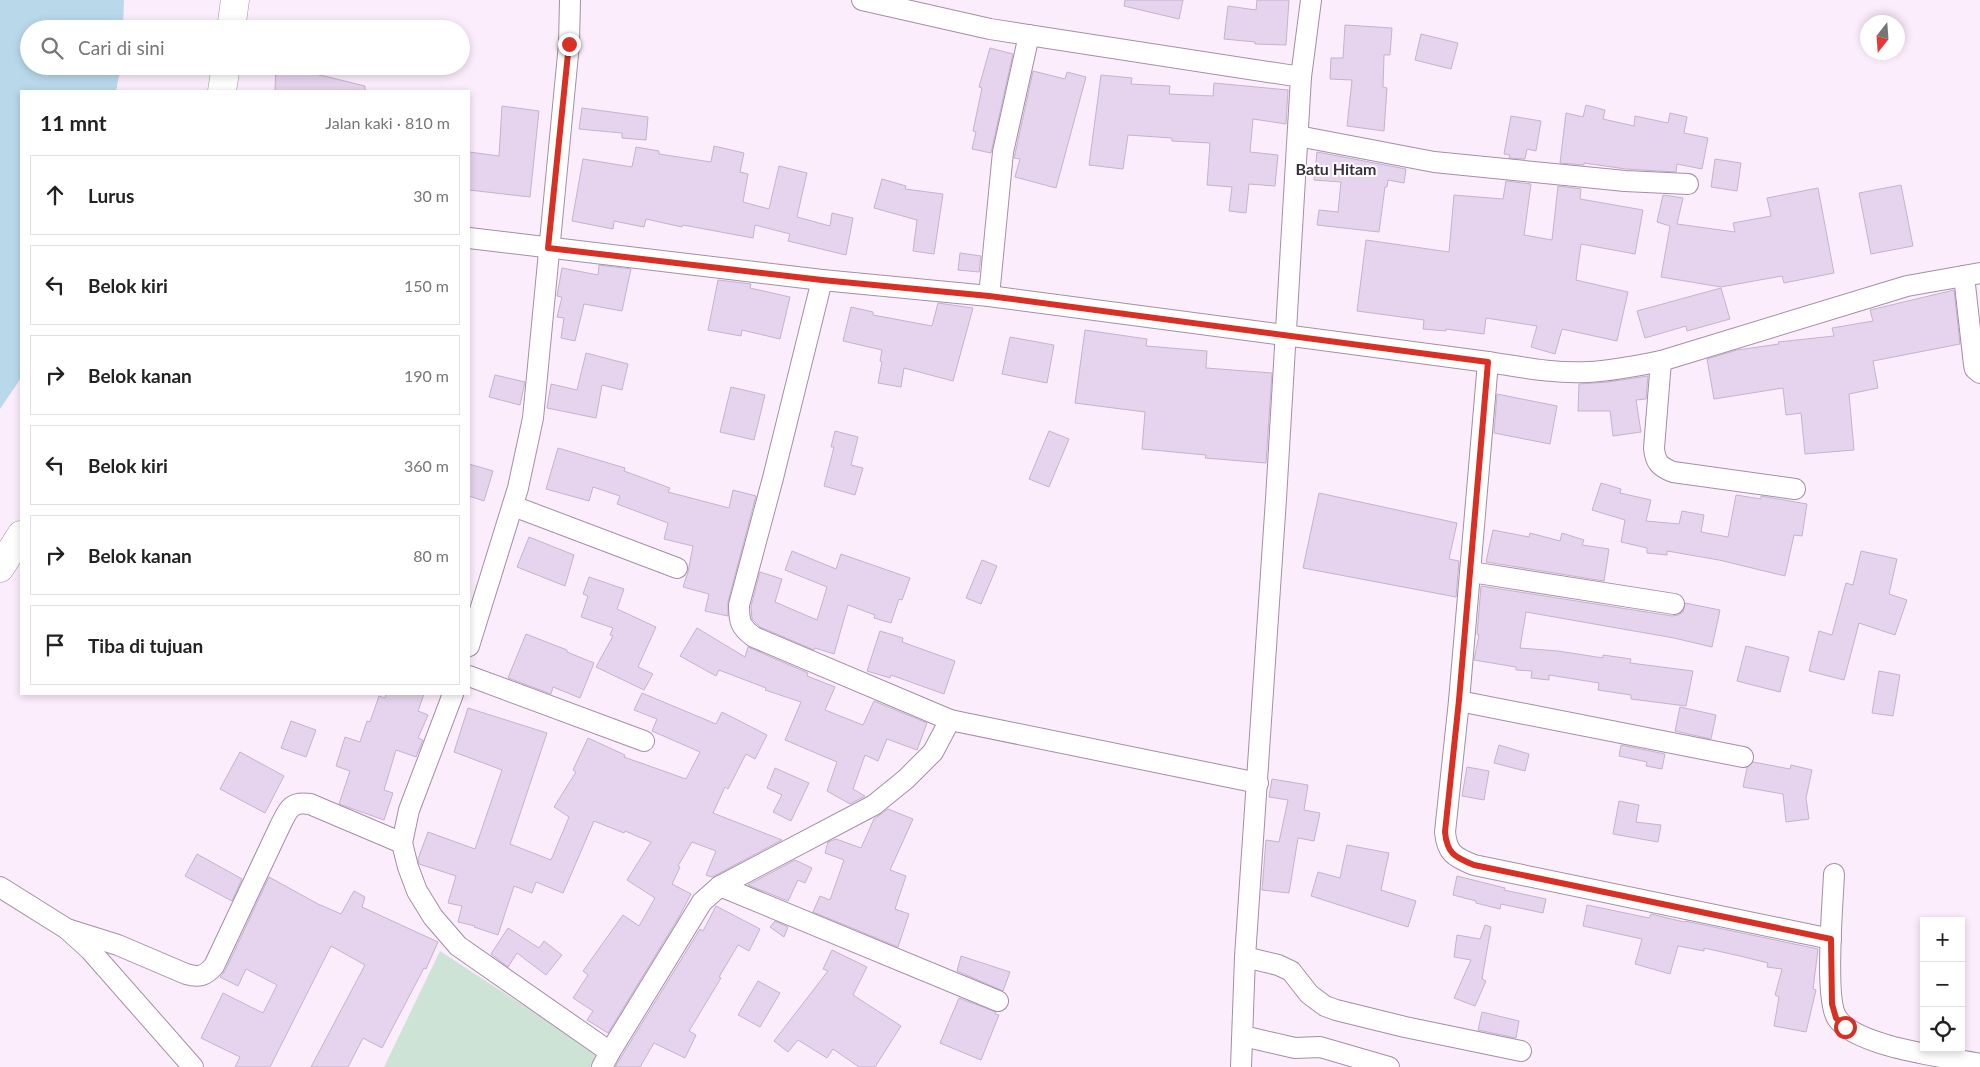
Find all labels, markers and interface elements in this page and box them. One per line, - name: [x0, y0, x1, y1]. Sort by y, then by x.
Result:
- north arrow: [1860, 15, 1905, 60]
- search box: [20, 20, 470, 75]
- route end: [558, 33, 581, 56]
- icon: search: [38, 34, 66, 62]
- text: Cari di sini: [78, 36, 165, 59]
- text: 11 mnt: [40, 110, 107, 135]
- text: Jalan kaki · 810 m: [325, 113, 450, 132]
- district label: Batu Hitam: [1295, 159, 1377, 178]
- icon: ahead: [41, 181, 69, 209]
- text: Lurus: [88, 184, 134, 207]
- text: 30 m: [413, 186, 449, 205]
- icon: left: [41, 271, 69, 299]
- text: Belok kiri: [88, 274, 168, 297]
- text: 150 m: [404, 276, 449, 295]
- icon: right: [41, 361, 69, 389]
- text: Belok kanan: [88, 364, 192, 387]
- text: 190 m: [404, 366, 449, 385]
- icon: left: [41, 451, 69, 479]
- text: Belok kiri: [88, 454, 168, 477]
- text: 360 m: [404, 456, 449, 475]
- icon: right: [41, 541, 69, 569]
- text: Belok kanan: [88, 544, 192, 567]
- text: 80 m: [413, 546, 449, 565]
- icon: arrive: [41, 631, 69, 659]
- text: Tiba di tujuan: [88, 634, 203, 657]
- map controls: [1920, 917, 1965, 1052]
- button: +: [1920, 917, 1965, 962]
- button: −: [1920, 962, 1965, 1007]
- button: locate: [1920, 1007, 1965, 1052]
- route start: [1834, 1016, 1857, 1039]

